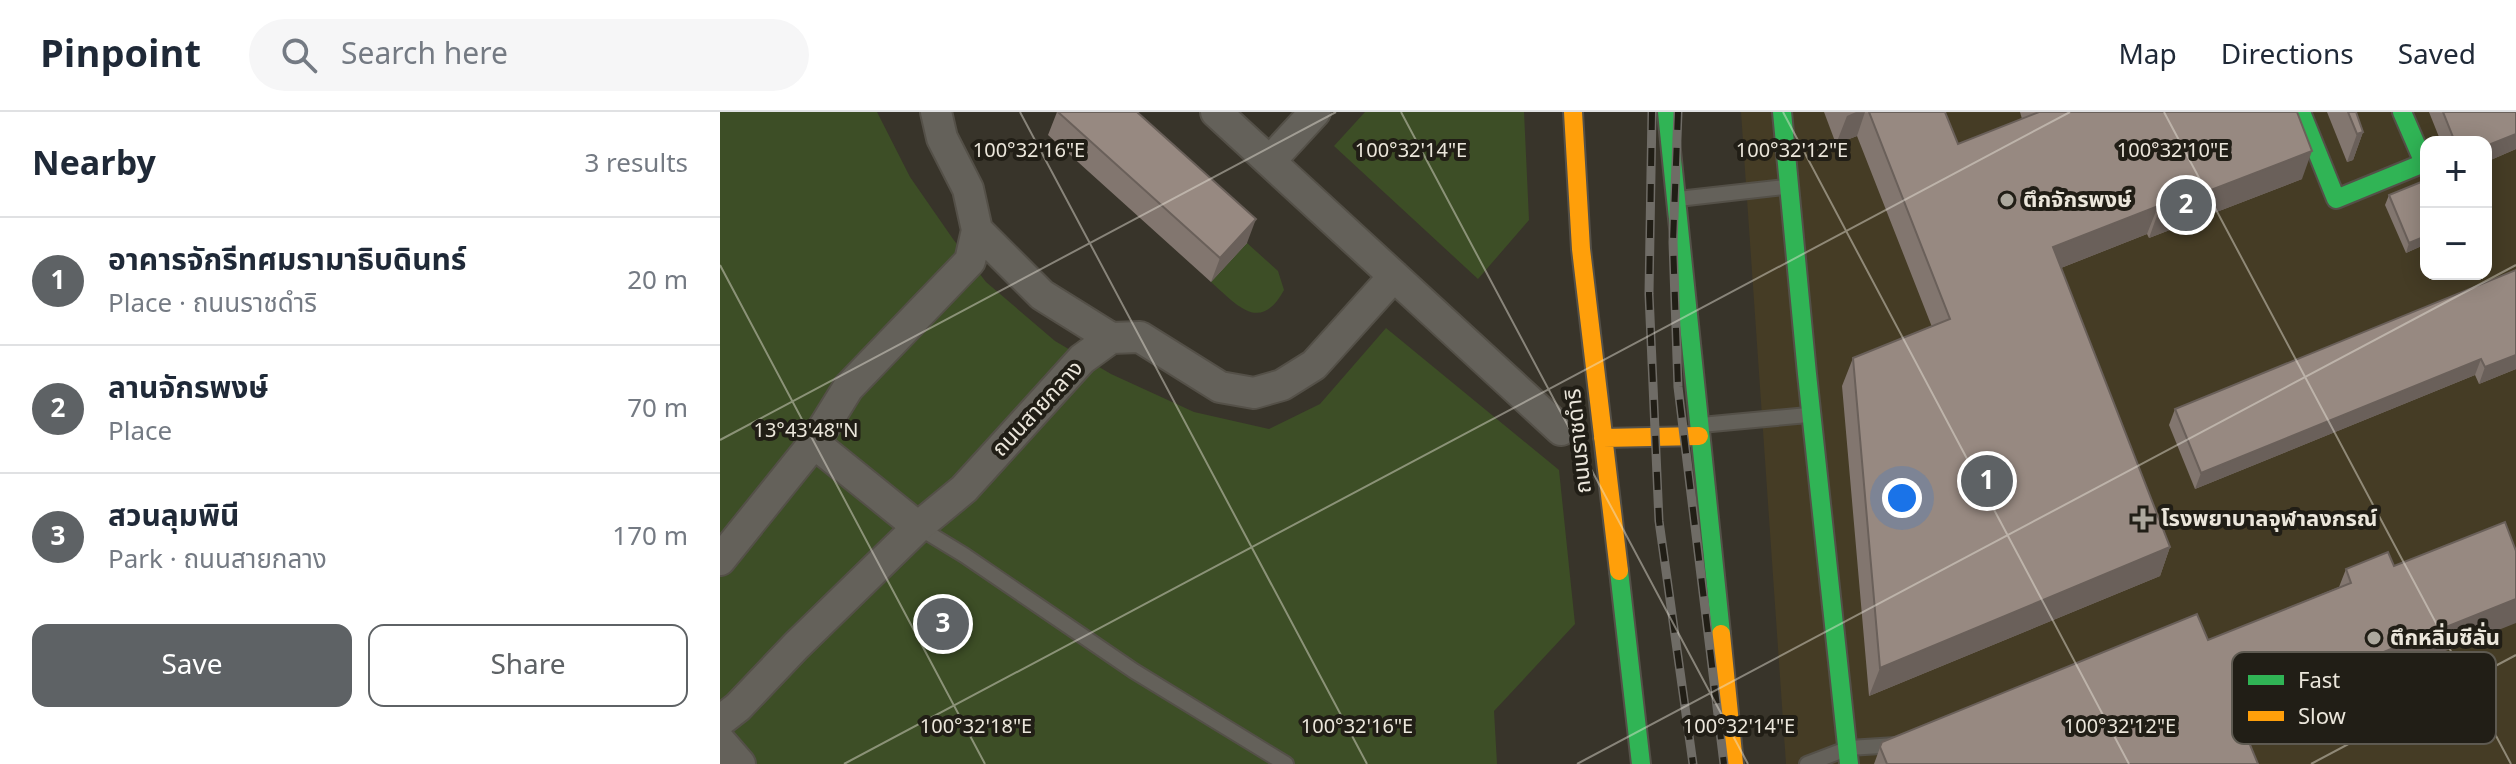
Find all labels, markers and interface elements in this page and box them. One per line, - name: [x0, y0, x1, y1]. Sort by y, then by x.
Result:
- search box: [249, 19, 809, 91]
- text: Pinpoint: [40, 27, 201, 84]
- text: Search here: [341, 32, 508, 78]
- icon: search: [277, 33, 321, 77]
- text: Map: [2118, 34, 2177, 77]
- text: Directions: [2221, 34, 2354, 77]
- text: Saved: [2398, 34, 2476, 77]
- text: 100°32'16"E: [973, 136, 1085, 166]
- text: 100°32'14"E: [1355, 136, 1467, 166]
- text: 100°32'12"E: [1736, 136, 1848, 166]
- text: 100°32'10"E: [2117, 136, 2229, 166]
- map controls: [2420, 136, 2492, 280]
- button: +: [2420, 136, 2492, 208]
- text: Nearby: [32, 139, 156, 190]
- text: 3 results: [584, 144, 688, 184]
- pin: 2: [2160, 175, 2212, 235]
- place label: ตึกจักรพงษ์: [2023, 184, 2132, 217]
- marker: ตึกจักรพงษ์: [1998, 191, 2016, 209]
- button: −: [2420, 208, 2492, 280]
- text: อาคารจักรีทศมรามาธิบดินทร์: [108, 238, 466, 284]
- text: 1: [51, 261, 65, 301]
- text: 20 m: [627, 261, 688, 301]
- text: Place · ถนนราชดำริ: [108, 284, 317, 324]
- street label: ถนนสายกลาง: [985, 353, 1091, 465]
- text: ลานจักรพงษ์: [108, 366, 269, 412]
- street label: ถนนราชดำริ: [1557, 387, 1601, 495]
- text: 2: [51, 389, 65, 429]
- text: 70 m: [627, 389, 688, 429]
- text: Place: [108, 412, 172, 452]
- text: 13°43'48"N: [753, 416, 859, 446]
- pin: 1: [1961, 451, 2013, 511]
- your location: [1882, 478, 1922, 518]
- text: สวนลุมพินี: [108, 494, 239, 540]
- place label: โรงพยาบาลจุฬาลงกรณ์: [2161, 503, 2377, 536]
- marker: โรงพยาบาลจุฬาลงกรณ์: [2132, 508, 2154, 530]
- text: 3: [51, 517, 65, 557]
- text: 170 m: [612, 517, 688, 557]
- text: Park · ถนนสายกลาง: [108, 540, 327, 580]
- pin: 3: [917, 594, 969, 654]
- place label: ตึกหลิ่มซีลั่น: [2390, 622, 2500, 655]
- button: Save: [32, 624, 352, 707]
- button: Share: [368, 624, 688, 707]
- marker: ตึกหลิ่มซีลั่น: [2365, 629, 2383, 647]
- legend: [2232, 652, 2496, 744]
- text: Fast: [2298, 665, 2340, 698]
- text: Slow: [2298, 701, 2347, 734]
- text: 100°32'18"E: [920, 712, 1032, 742]
- text: 100°32'16"E: [1301, 712, 1413, 742]
- text: 100°32'14"E: [1683, 712, 1795, 742]
- text: 100°32'12"E: [2064, 712, 2176, 742]

